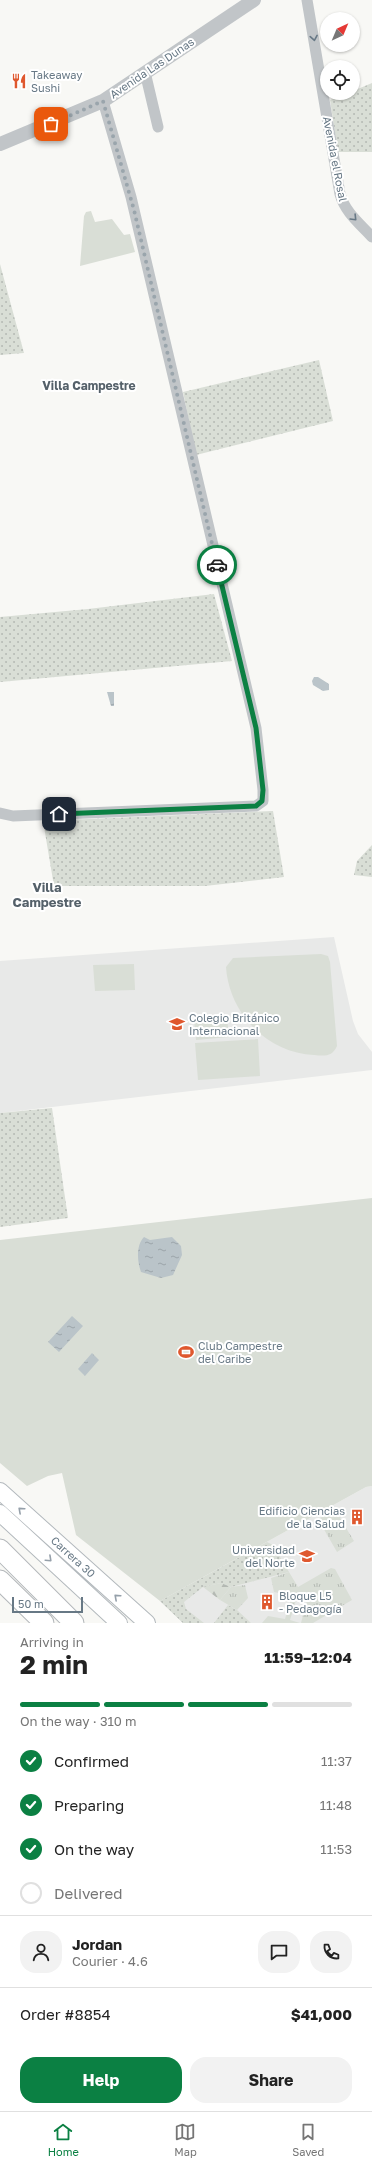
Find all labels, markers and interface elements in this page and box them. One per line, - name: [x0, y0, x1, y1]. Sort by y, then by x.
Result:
- north arrow: [320, 12, 360, 52]
- map controls: [320, 12, 360, 100]
- street label: Avenida Las Dunas: [107, 34, 196, 101]
- one-way arrow: [309, 35, 318, 42]
- button: locate: [320, 60, 360, 100]
- place label: Takeaway Sushi: [31, 68, 82, 94]
- restaurant icon: Takeaway Sushi: [10, 72, 28, 90]
- pin: [34, 107, 68, 141]
- icon: bag: [40, 113, 62, 135]
- street label: Avenida el Rosal: [321, 115, 350, 203]
- one-way arrow: [349, 213, 357, 221]
- district label: Villa Campestre: [42, 378, 136, 393]
- courier: [197, 545, 237, 585]
- icon: car: [206, 554, 228, 576]
- pin: [42, 797, 76, 831]
- icon: home: [48, 803, 70, 825]
- district label: Villa Campestre: [13, 879, 82, 910]
- place label: Colegio Británico Internacional: [189, 1011, 280, 1037]
- school or university icon: Colegio Británico Internacional: [168, 1015, 186, 1033]
- place label: Club Campestre del Caribe: [198, 1339, 283, 1365]
- sports icon: Club Campestre del Caribe: [177, 1343, 195, 1361]
- place label: Edificio Ciencias de la Salud: [259, 1504, 345, 1530]
- one-way arrow: [18, 1507, 26, 1514]
- building icon: Edificio Ciencias de la Salud: [348, 1508, 366, 1526]
- street label: Carrera 30: [49, 1533, 98, 1580]
- place label: Universidad del Norte: [232, 1543, 295, 1569]
- school or university icon: Universidad del Norte: [298, 1547, 316, 1565]
- one-way arrow: [44, 1554, 52, 1562]
- place label: Bloque L5 - Pedagogía: [279, 1589, 342, 1615]
- building icon: Bloque L5 - Pedagogía: [258, 1593, 276, 1611]
- scale bar: [12, 1595, 83, 1614]
- one-way arrow: [115, 1595, 122, 1602]
- text: 50 m: [18, 1597, 44, 1610]
- text: Arriving in: [20, 1634, 84, 1650]
- text: 11:59–12:04: [264, 1648, 352, 1666]
- text: 2 min: [20, 1649, 88, 1680]
- text: On the way · 310 m: [20, 1713, 137, 1729]
- icon: check: [20, 1750, 42, 1772]
- text: Confirmed: [54, 1752, 129, 1770]
- text: 11:37: [321, 1753, 352, 1769]
- icon: check: [20, 1794, 42, 1816]
- text: Preparing: [54, 1796, 124, 1814]
- text: 11:48: [320, 1797, 352, 1813]
- icon: check: [20, 1838, 42, 1860]
- text: On the way: [54, 1840, 134, 1858]
- text: 11:53: [320, 1841, 352, 1857]
- text: Delivered: [54, 1884, 122, 1902]
- button: person: [20, 1931, 62, 1973]
- button: chat: [258, 1931, 300, 1973]
- button: phone: [310, 1931, 352, 1973]
- text: Jordan: [72, 1935, 122, 1953]
- text: Courier · 4.6: [72, 1953, 148, 1969]
- text: Order #8854: [20, 2005, 111, 2023]
- text: $41,000: [291, 2005, 352, 2023]
- button: Help: [20, 2057, 182, 2103]
- button: Share: [190, 2057, 352, 2103]
- tab: Home: [48, 2121, 79, 2158]
- tab: Map: [174, 2121, 197, 2158]
- tab: Saved: [292, 2121, 324, 2158]

